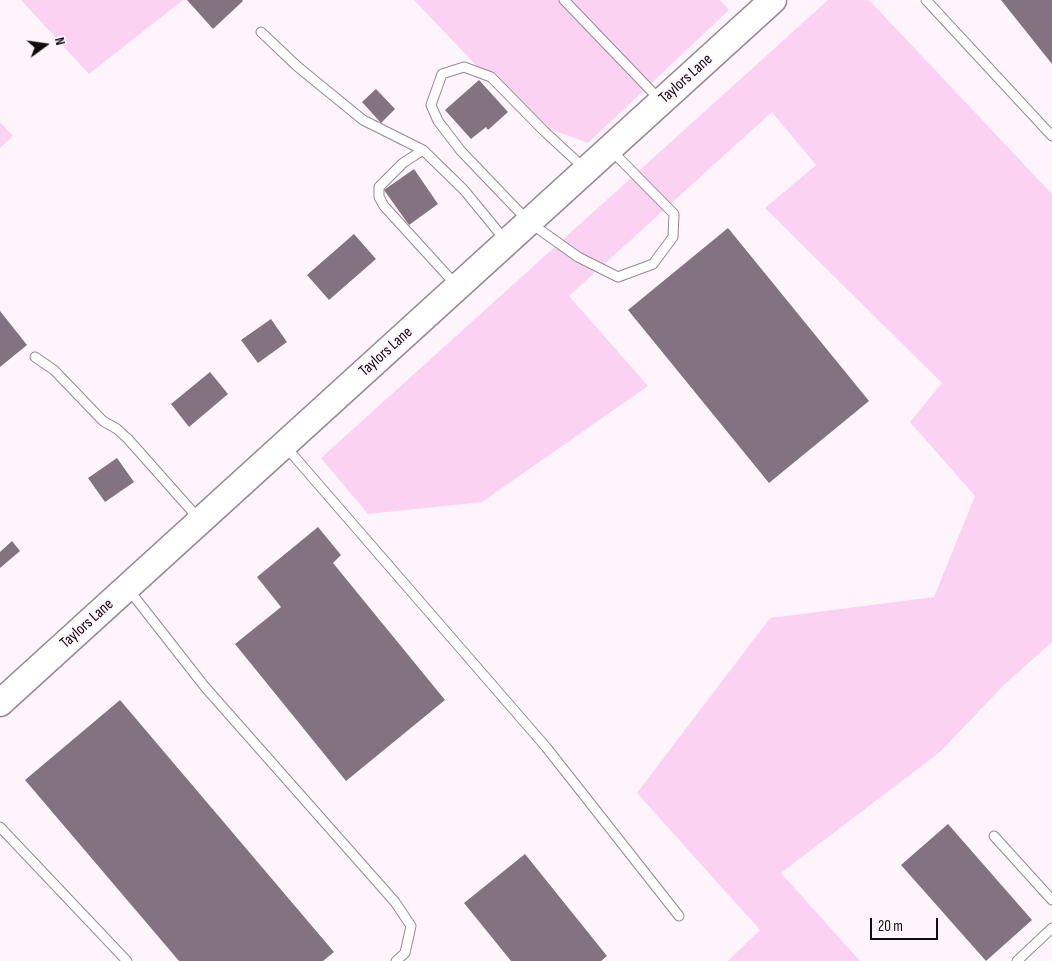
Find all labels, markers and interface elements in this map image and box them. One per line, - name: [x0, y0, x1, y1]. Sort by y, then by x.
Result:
- north arrow: [20, 20, 70, 70]
- text: N: [51, 36, 69, 47]
- street label: Taylors Lane: [655, 50, 717, 108]
- street label: Taylors Lane: [355, 323, 417, 381]
- street label: Taylors Lane: [56, 595, 118, 653]
- scale bar: [872, 908, 940, 940]
- text: 20 m: [878, 917, 903, 936]

